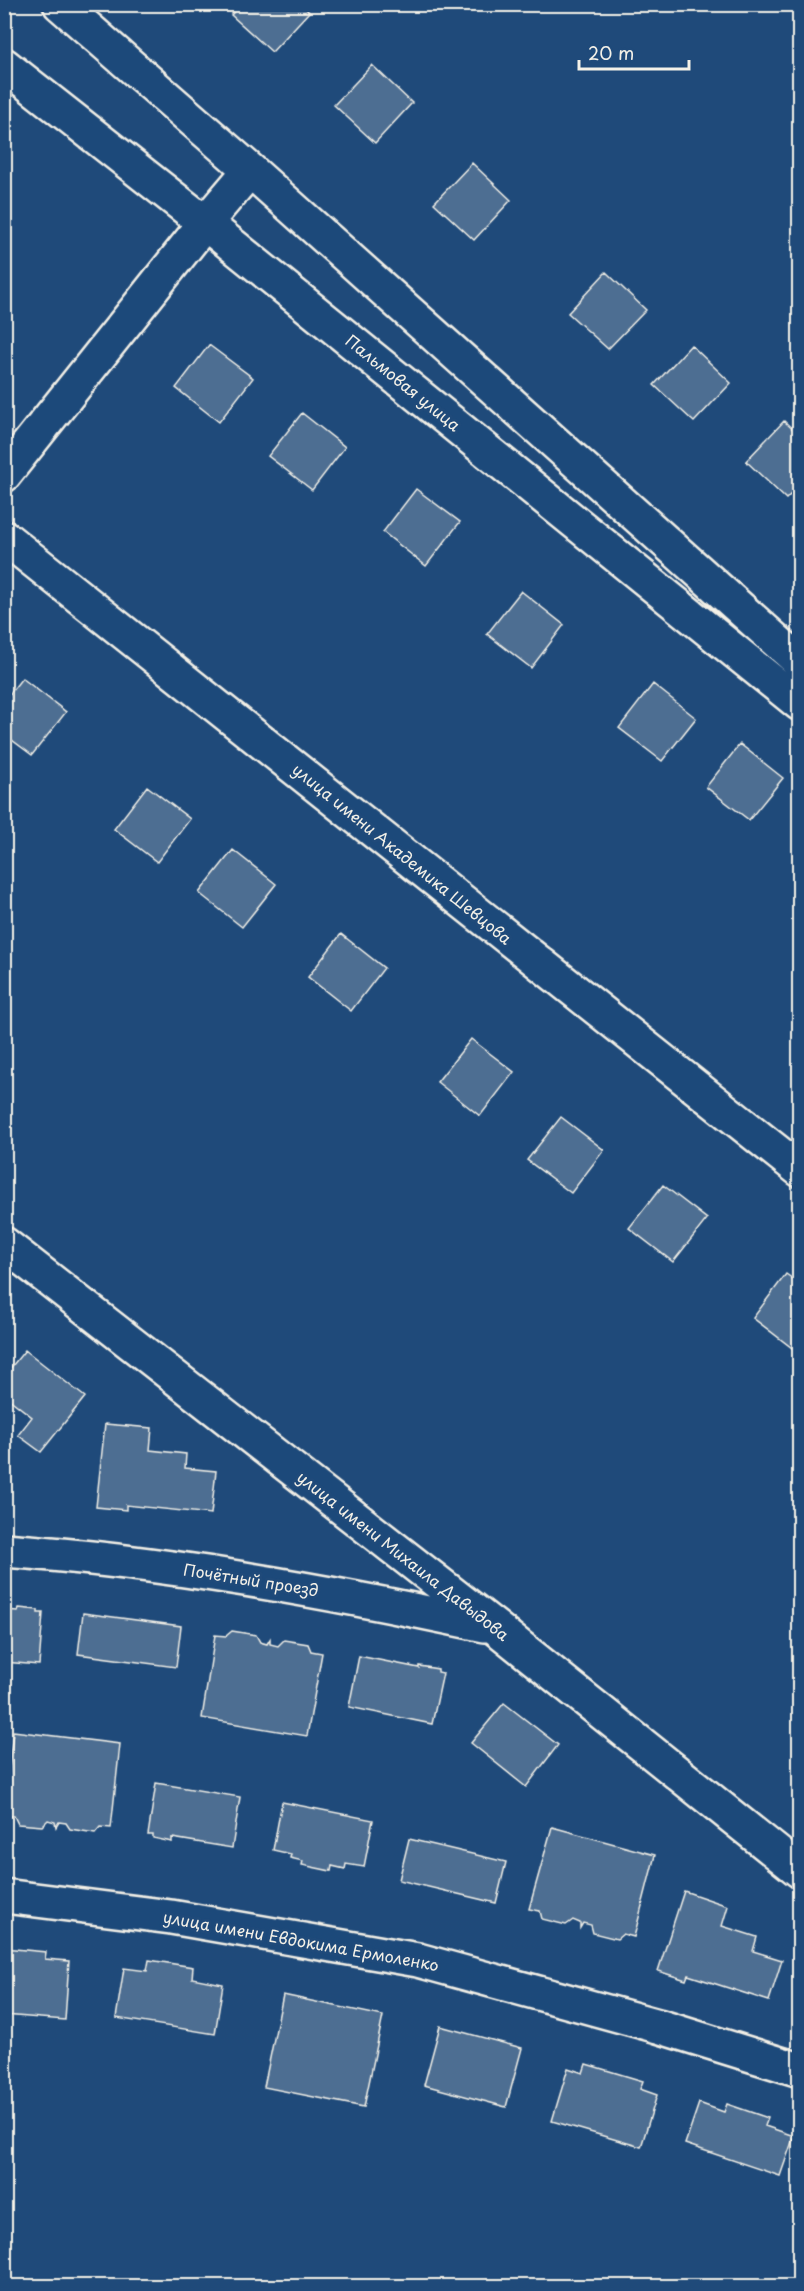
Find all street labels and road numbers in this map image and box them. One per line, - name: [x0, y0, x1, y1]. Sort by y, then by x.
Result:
- street label: Пальмовая улица: [341, 328, 466, 436]
- street label: улица имени Академика Шевцова: [288, 757, 518, 950]
- street label: улица имени Михаила Давыдова: [292, 1465, 515, 1646]
- street label: Почётный проезд: [182, 1556, 321, 1602]
- street label: улица имени Евдокима Ермоленко: [161, 1904, 441, 1976]

